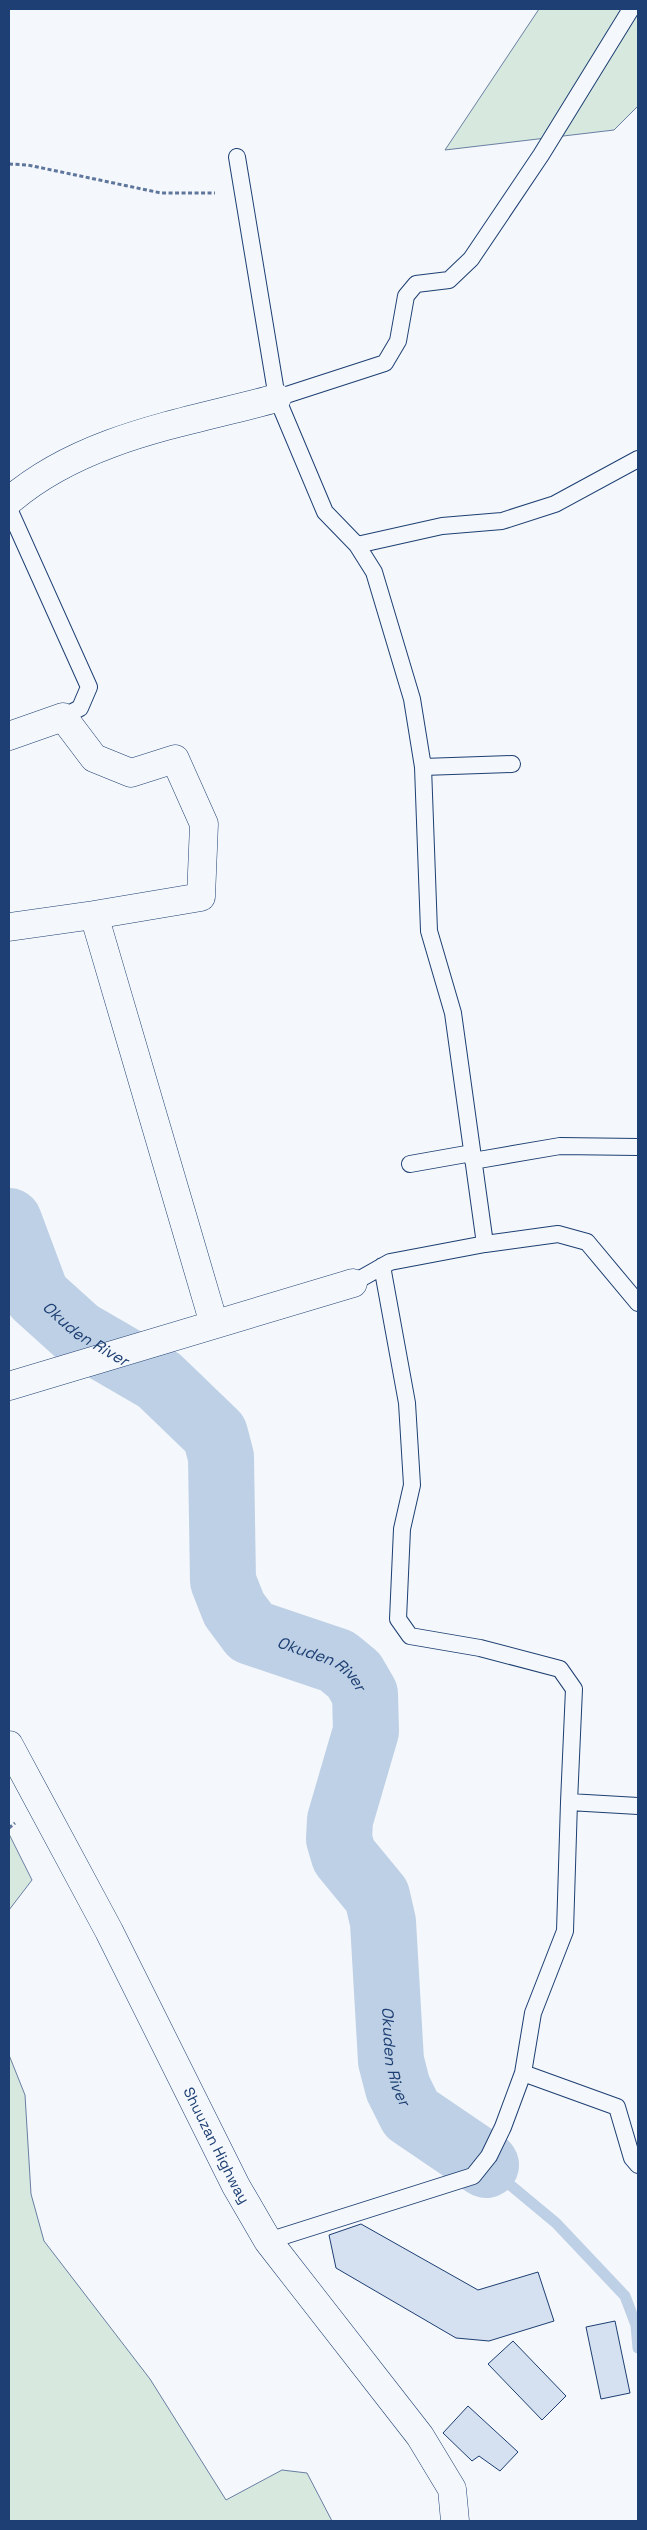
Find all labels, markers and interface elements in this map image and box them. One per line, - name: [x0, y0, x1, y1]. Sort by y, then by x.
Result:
- water label: Okuden River: [38, 1296, 134, 1372]
- water label: Okuden River: [274, 1632, 372, 1696]
- water label: Okuden River: [377, 2006, 416, 2111]
- street label: Shuuzan Highway: [179, 2084, 254, 2207]

